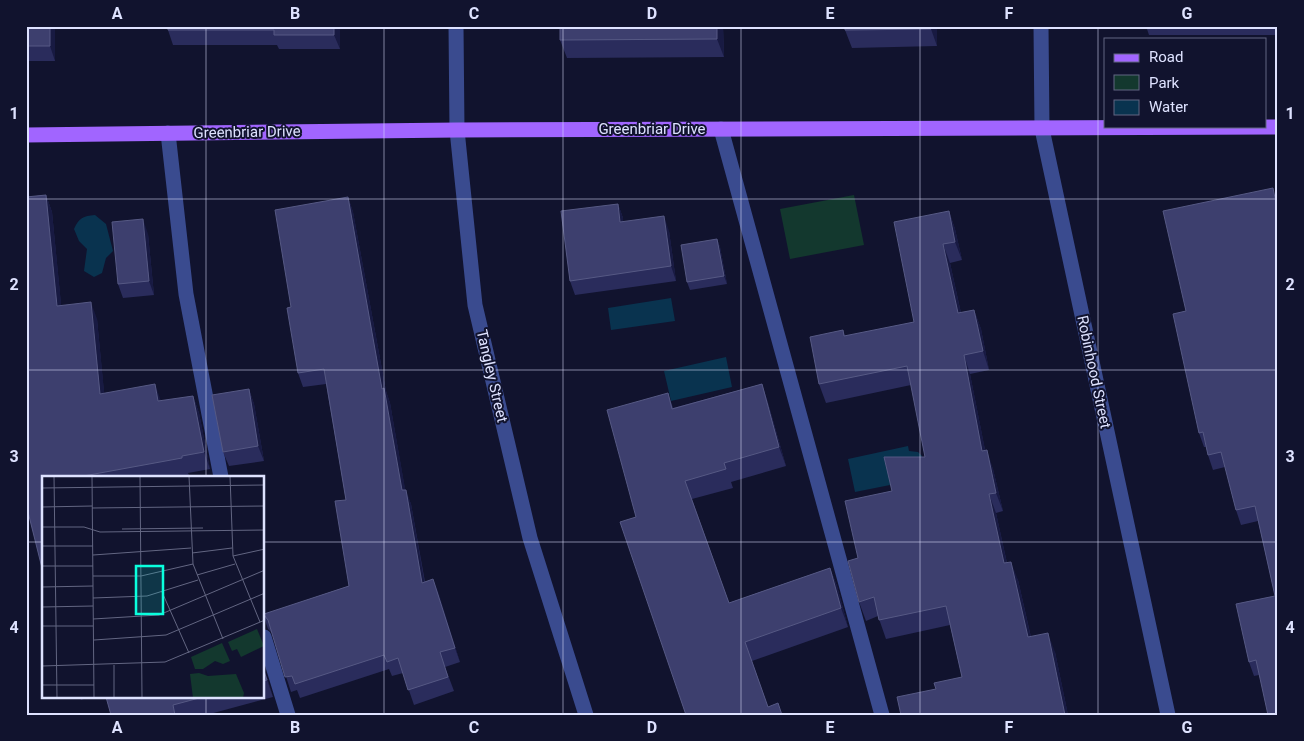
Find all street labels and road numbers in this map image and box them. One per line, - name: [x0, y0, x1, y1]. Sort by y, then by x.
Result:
- street label: Greenbriar Drive: [598, 120, 706, 138]
- street label: Greenbriar Drive: [193, 122, 301, 142]
- street label: Robinhood Street: [1073, 314, 1115, 430]
- street label: Tangley Street: [473, 328, 511, 424]

